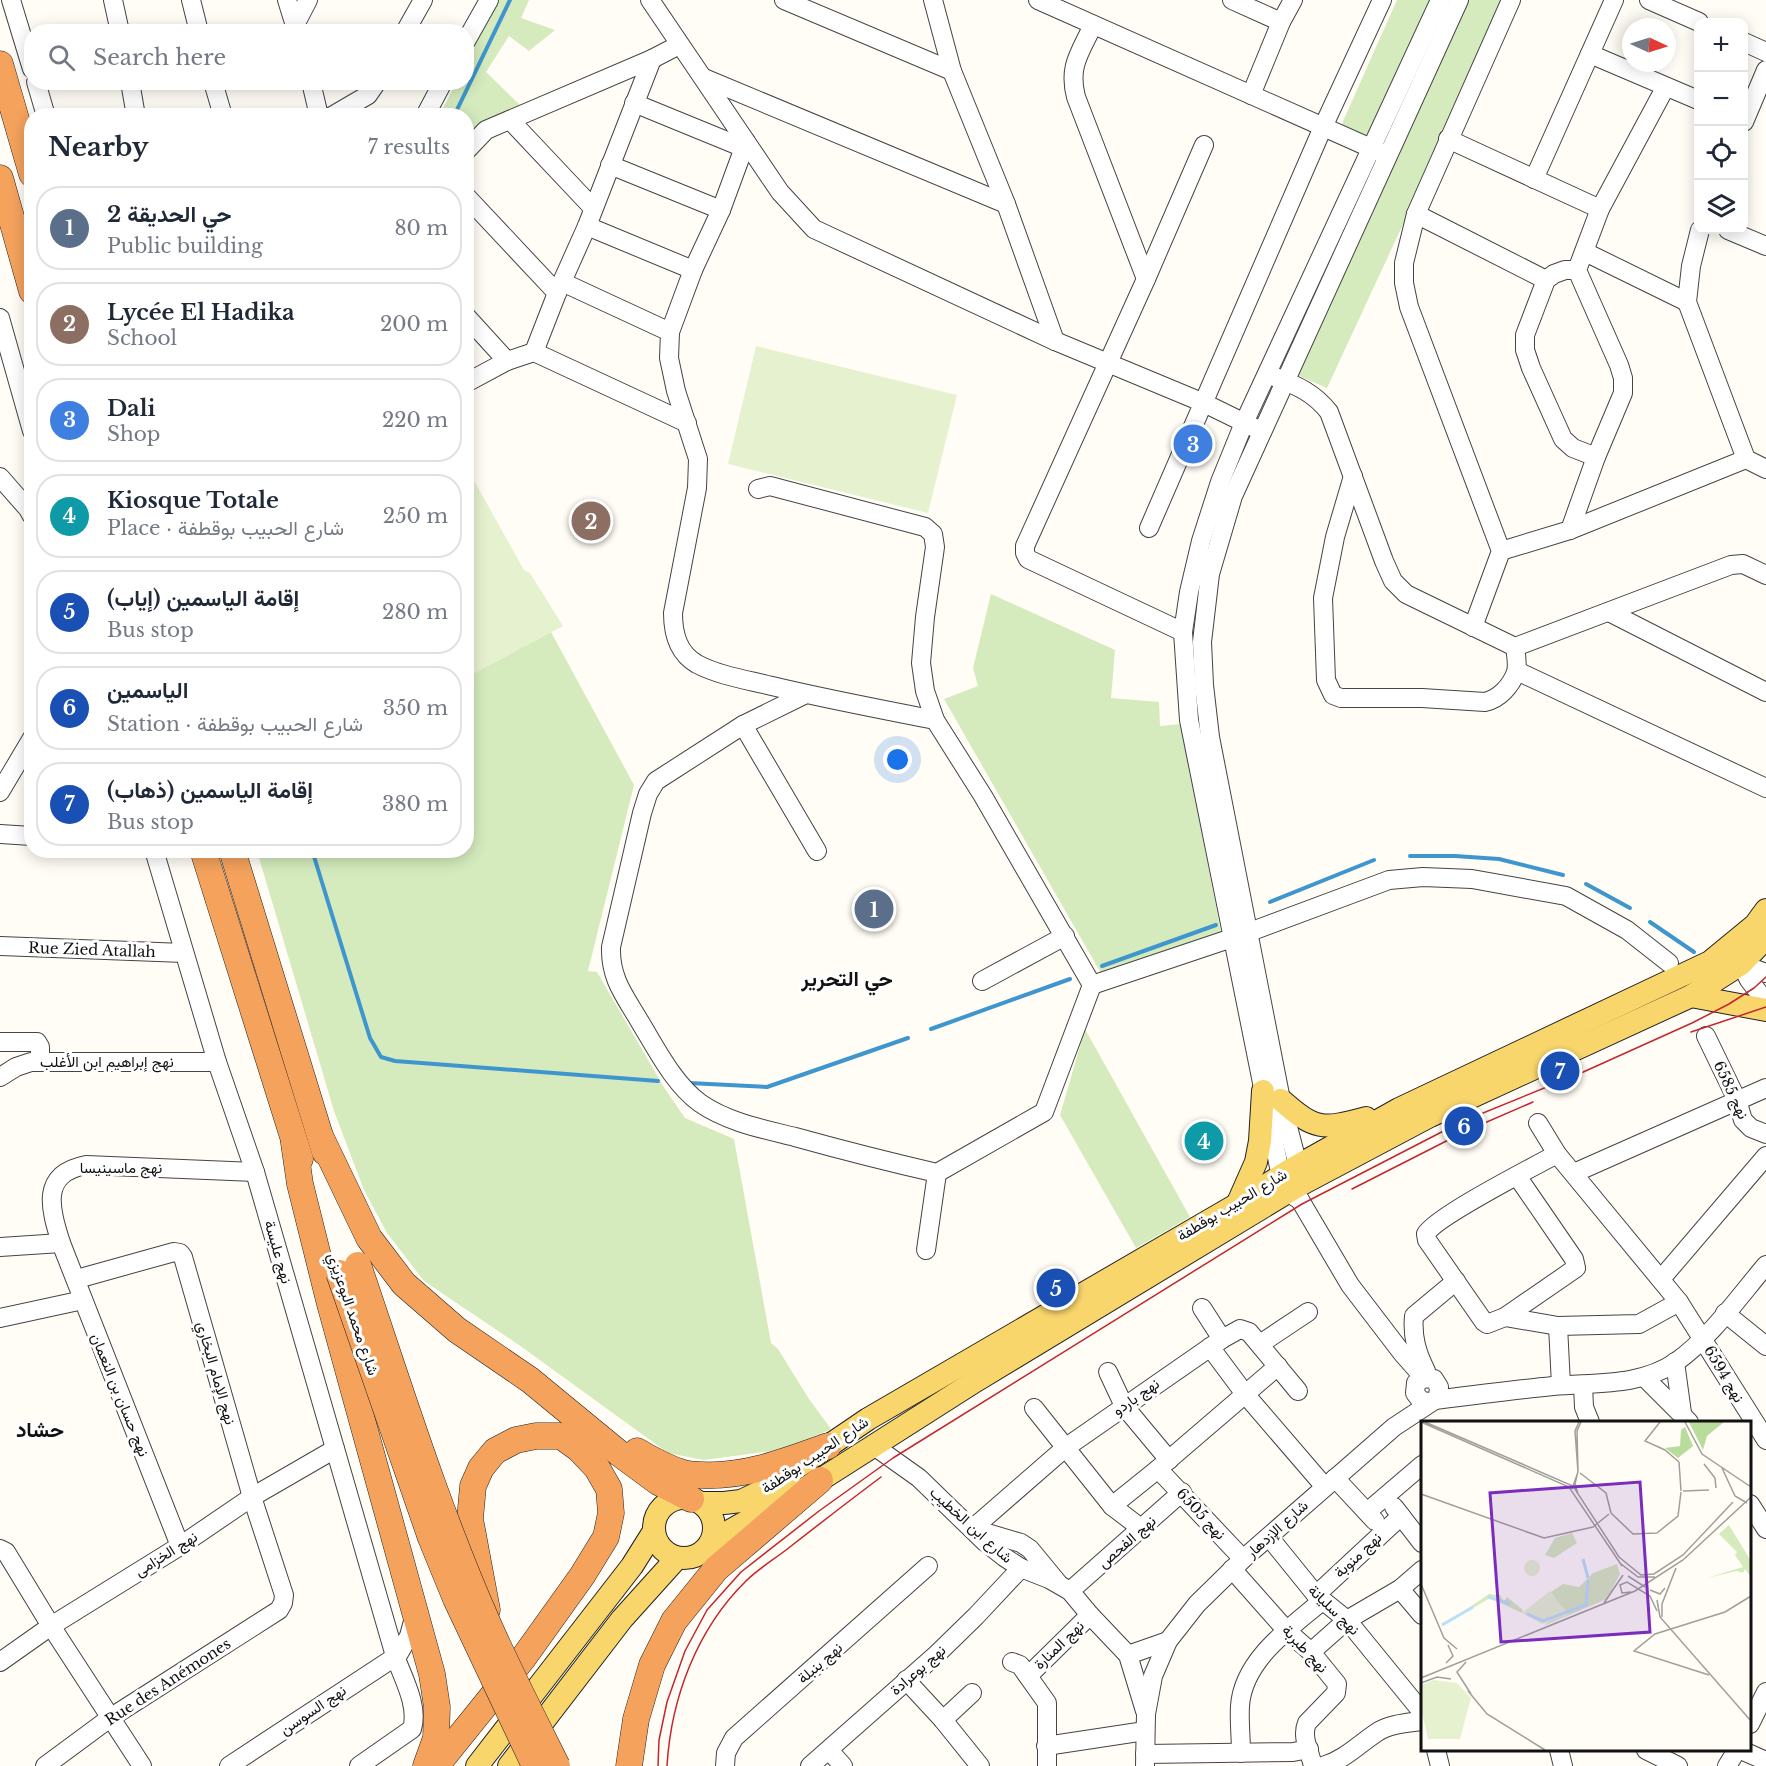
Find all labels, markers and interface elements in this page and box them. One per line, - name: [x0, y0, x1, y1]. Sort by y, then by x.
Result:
- north arrow: [1622, 18, 1676, 72]
- map controls: [1694, 18, 1748, 234]
- button: +: [1694, 18, 1748, 72]
- search box: [24, 24, 474, 90]
- icon: search: [45, 41, 78, 74]
- text: Search here: [93, 44, 226, 71]
- button: −: [1694, 72, 1748, 126]
- button: locate: [1694, 126, 1748, 180]
- text: Nearby: [48, 131, 149, 163]
- text: 7 results: [368, 135, 450, 159]
- button: layers: [1694, 180, 1748, 234]
- text: حي الحديقة 2: [107, 201, 231, 228]
- text: 1: [65, 216, 74, 240]
- text: 80 m: [394, 216, 448, 240]
- text: Public building: [107, 234, 263, 258]
- text: Lycée El Hadika: [107, 299, 295, 326]
- text: 2: [63, 312, 76, 336]
- text: 200 m: [380, 312, 448, 336]
- text: School: [107, 326, 177, 350]
- text: Dali: [107, 395, 155, 422]
- text: 3: [63, 408, 76, 432]
- text: 220 m: [382, 408, 448, 432]
- text: Shop: [107, 422, 160, 446]
- pin: 3: [1174, 422, 1212, 466]
- text: Kiosque Totale: [107, 487, 279, 514]
- pin: 2: [572, 498, 610, 544]
- text: 4: [63, 504, 76, 528]
- text: 250 m: [383, 504, 448, 528]
- text: Place · شارع الحبيب بوقطفة: [107, 516, 344, 540]
- text: إقامة الياسمين (إياب): [107, 585, 299, 612]
- text: 5: [64, 600, 75, 624]
- text: 280 m: [382, 600, 448, 624]
- text: Bus stop: [107, 618, 194, 642]
- text: الياسمين: [107, 677, 188, 704]
- text: 6: [63, 696, 76, 720]
- text: 350 m: [383, 696, 448, 720]
- text: Station · شارع الحبيب بوقطفة: [107, 712, 363, 736]
- your location: [883, 745, 912, 774]
- text: إقامة الياسمين (ذهاب): [107, 777, 313, 804]
- text: 7: [64, 792, 75, 816]
- text: 380 m: [382, 792, 448, 816]
- text: Bus stop: [107, 810, 194, 834]
- pin: 1: [854, 886, 894, 932]
- street label: Rue Zied Atallah: [28, 938, 156, 961]
- district label: حي التحرير: [800, 966, 893, 996]
- pin: 7: [1540, 1048, 1580, 1094]
- street label: نهج إبراهيم ابن الأغلب: [40, 1052, 174, 1073]
- street label: نهج 6585: [1708, 1058, 1753, 1123]
- pin: 6: [1444, 1104, 1484, 1148]
- pin: 4: [1184, 1118, 1224, 1164]
- street label: نهج ماسينيسا: [80, 1158, 162, 1179]
- street label: شارع الحبيب بوقطفة: [1173, 1164, 1291, 1247]
- street label: نهج عليسة: [258, 1218, 297, 1286]
- street label: شارع محمد البوعزيزي: [320, 1250, 383, 1379]
- pin: 5: [1036, 1266, 1076, 1310]
- street label: نهج الإمام البخاري: [189, 1319, 240, 1428]
- street label: نهج حسان بن النعمان: [85, 1330, 154, 1460]
- street label: نهج 6594: [1698, 1342, 1749, 1407]
- street label: نهج باردو: [1109, 1374, 1164, 1421]
- street label: شارع الحبيب بوقطفة: [758, 1412, 873, 1499]
- district label: حشاد: [16, 1417, 64, 1443]
- inset map: [1421, 1421, 1751, 1751]
- street label: شارع ابن الخطيب: [925, 1482, 1017, 1568]
- street label: نهج 6505: [1171, 1484, 1230, 1545]
- street label: شارع الإزدهار: [1241, 1496, 1313, 1564]
- street label: نهج الفحص: [1094, 1511, 1161, 1574]
- street label: نهج الخزامى: [131, 1527, 202, 1582]
- street label: نهج منوبة: [1330, 1528, 1387, 1583]
- street label: نهج سليانة: [1303, 1580, 1364, 1640]
- street label: نهج المنارة: [1030, 1616, 1089, 1675]
- street label: نهج طبربة: [1277, 1621, 1332, 1678]
- street label: Rue des Anémones: [101, 1634, 234, 1729]
- street label: نهج بنبلة: [793, 1638, 847, 1689]
- street label: نهج بوعرادة: [886, 1640, 951, 1701]
- street label: نهج السوسن: [276, 1680, 351, 1740]

